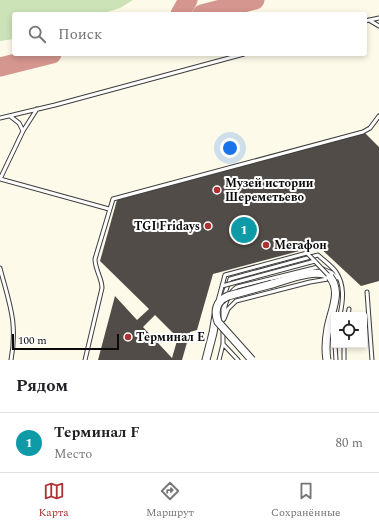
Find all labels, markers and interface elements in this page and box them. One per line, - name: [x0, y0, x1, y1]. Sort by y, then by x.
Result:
- search box: [12, 12, 367, 56]
- icon: search: [26, 23, 48, 45]
- text: Поиск: [58, 23, 102, 46]
- your location: [220, 138, 240, 158]
- place label: Музей истории Шереметьево: [225, 174, 314, 207]
- marker: Музей истории Шереметьево: [212, 185, 222, 195]
- pin: 1: [231, 215, 257, 245]
- place label: TGI Fridays: [134, 217, 200, 236]
- marker: TGI Fridays: [203, 221, 213, 231]
- place label: Мегафон: [274, 236, 327, 255]
- marker: Мегафон: [261, 240, 271, 250]
- map controls: [331, 312, 367, 348]
- button: locate: [331, 312, 367, 348]
- place label: Терминал E: [136, 328, 205, 347]
- scale bar: [12, 332, 119, 351]
- text: 100 m: [18, 332, 47, 349]
- marker: Терминал E: [123, 332, 133, 342]
- text: Рядом: [16, 373, 68, 399]
- text: Терминал F: [54, 421, 140, 444]
- text: 1: [25, 433, 33, 453]
- text: 80 m: [336, 433, 363, 453]
- text: Место: [54, 444, 92, 464]
- tab: Карта: [39, 480, 69, 521]
- tab: Маршрут: [146, 480, 194, 521]
- tab: Сохранённые: [271, 480, 340, 521]

